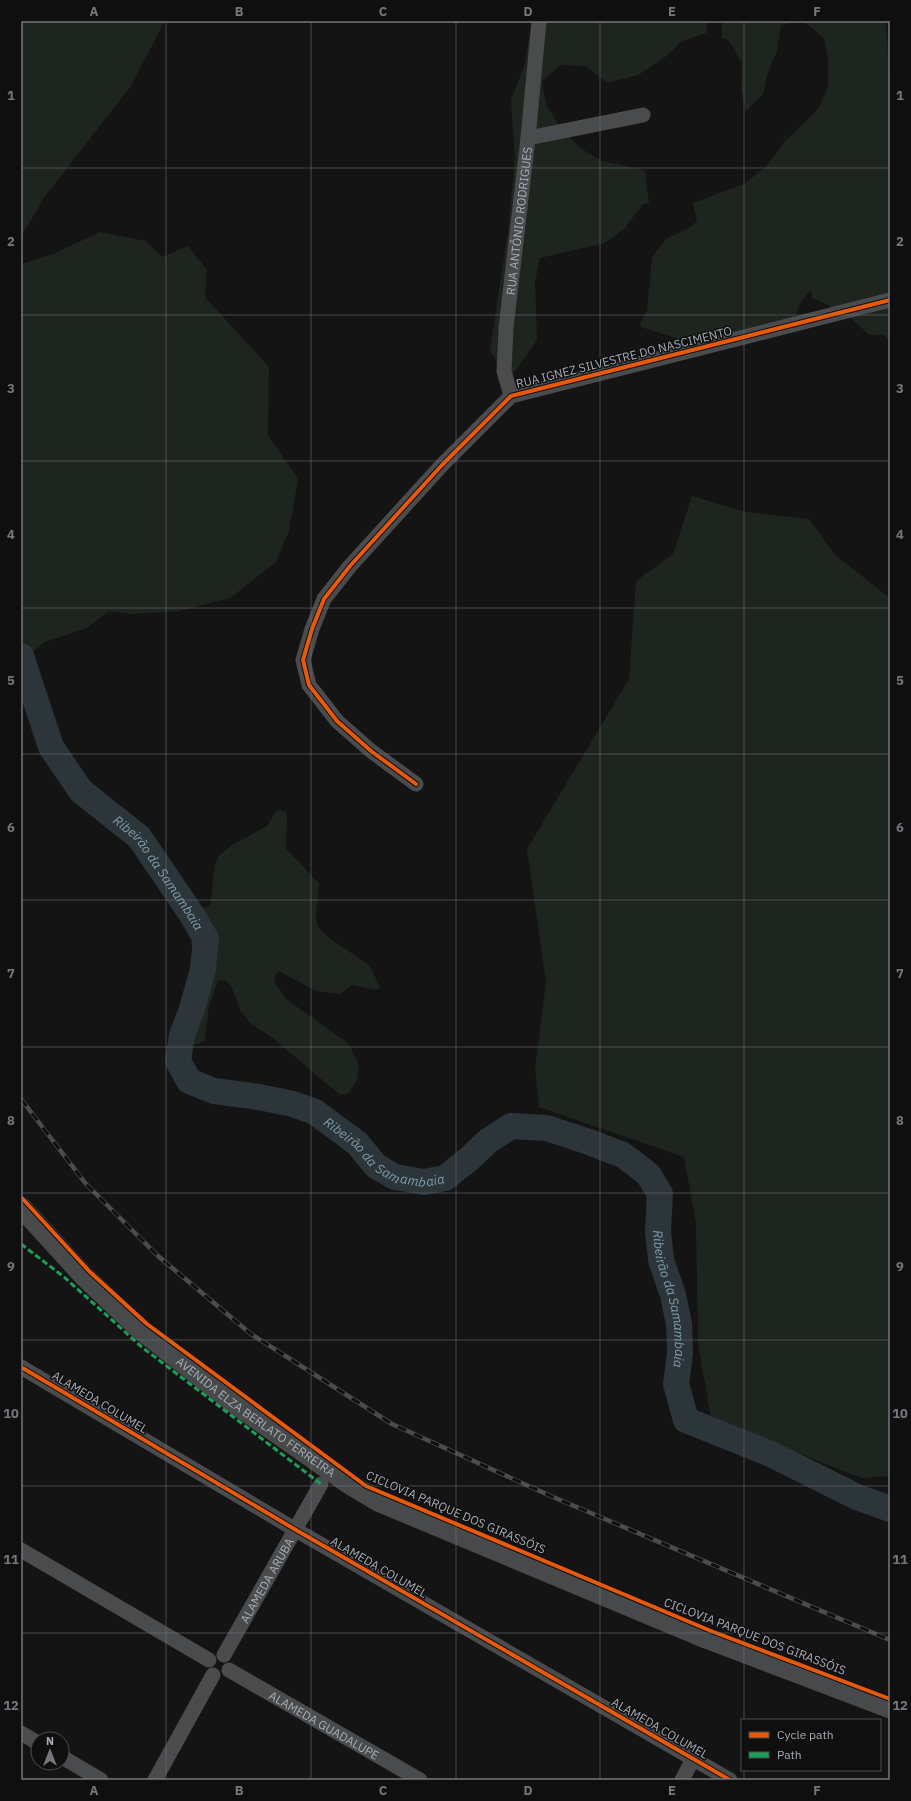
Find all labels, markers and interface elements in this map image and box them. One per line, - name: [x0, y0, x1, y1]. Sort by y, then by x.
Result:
- text: A: [90, 3, 99, 20]
- text: B: [235, 3, 244, 20]
- text: C: [379, 3, 388, 20]
- text: D: [523, 3, 533, 20]
- text: E: [668, 3, 676, 20]
- text: F: [813, 3, 821, 20]
- text: 1: [7, 87, 15, 104]
- text: 1: [896, 87, 904, 104]
- street label: RUA ANTÔNIO RODRIGUES: [502, 146, 534, 296]
- text: 2: [7, 233, 15, 250]
- text: 2: [896, 233, 904, 250]
- street label: RUA IGNEZ SILVESTRE DO NASCIMENTO: [514, 323, 734, 391]
- text: 3: [7, 380, 15, 397]
- text: 3: [896, 380, 904, 397]
- text: 4: [7, 526, 15, 543]
- text: 4: [896, 526, 904, 543]
- text: 5: [7, 672, 15, 689]
- text: 5: [896, 672, 904, 689]
- water label: Ribeirão da Samambaia: [110, 811, 207, 933]
- text: 6: [7, 819, 15, 836]
- text: 6: [896, 819, 904, 836]
- text: 7: [7, 965, 15, 982]
- text: 7: [896, 965, 904, 982]
- text: 8: [7, 1112, 15, 1129]
- text: 8: [896, 1112, 904, 1129]
- water label: Ribeirão da Samambaia: [321, 1113, 446, 1191]
- water label: Ribeirão da Samambaia: [649, 1229, 689, 1369]
- text: 9: [7, 1258, 15, 1275]
- text: 9: [896, 1258, 904, 1275]
- street label: AVENIDA ELZA BERLATO FERREIRA: [174, 1353, 339, 1480]
- street label: ALAMEDA COLUMEL: [49, 1367, 151, 1437]
- text: 10: [3, 1405, 19, 1422]
- text: 10: [892, 1405, 908, 1422]
- street label: CICLOVIA PARQUE DOS GIRASSÓIS: [364, 1467, 548, 1557]
- street label: ALAMEDA COLUMEL: [328, 1533, 430, 1601]
- street label: ALAMEDA ARUBA: [236, 1535, 297, 1626]
- text: 11: [3, 1551, 19, 1568]
- text: 11: [892, 1551, 908, 1568]
- street label: CICLOVIA PARQUE DOS GIRASSÓIS: [662, 1594, 848, 1678]
- street label: ALAMEDA GUADALUPE: [267, 1687, 382, 1762]
- street label: ALAMEDA COLUMEL: [609, 1694, 711, 1762]
- text: 12: [3, 1697, 19, 1714]
- text: 12: [892, 1697, 908, 1714]
- legend: [741, 1719, 881, 1771]
- text: Cycle path: [777, 1727, 834, 1742]
- north arrow: [30, 1731, 70, 1771]
- text: N: [46, 1734, 54, 1748]
- text: Path: [777, 1747, 802, 1762]
- text: A: [90, 1782, 99, 1799]
- text: B: [235, 1782, 244, 1799]
- text: C: [379, 1782, 388, 1799]
- text: D: [523, 1782, 533, 1799]
- text: E: [668, 1782, 676, 1799]
- text: F: [813, 1782, 821, 1799]

